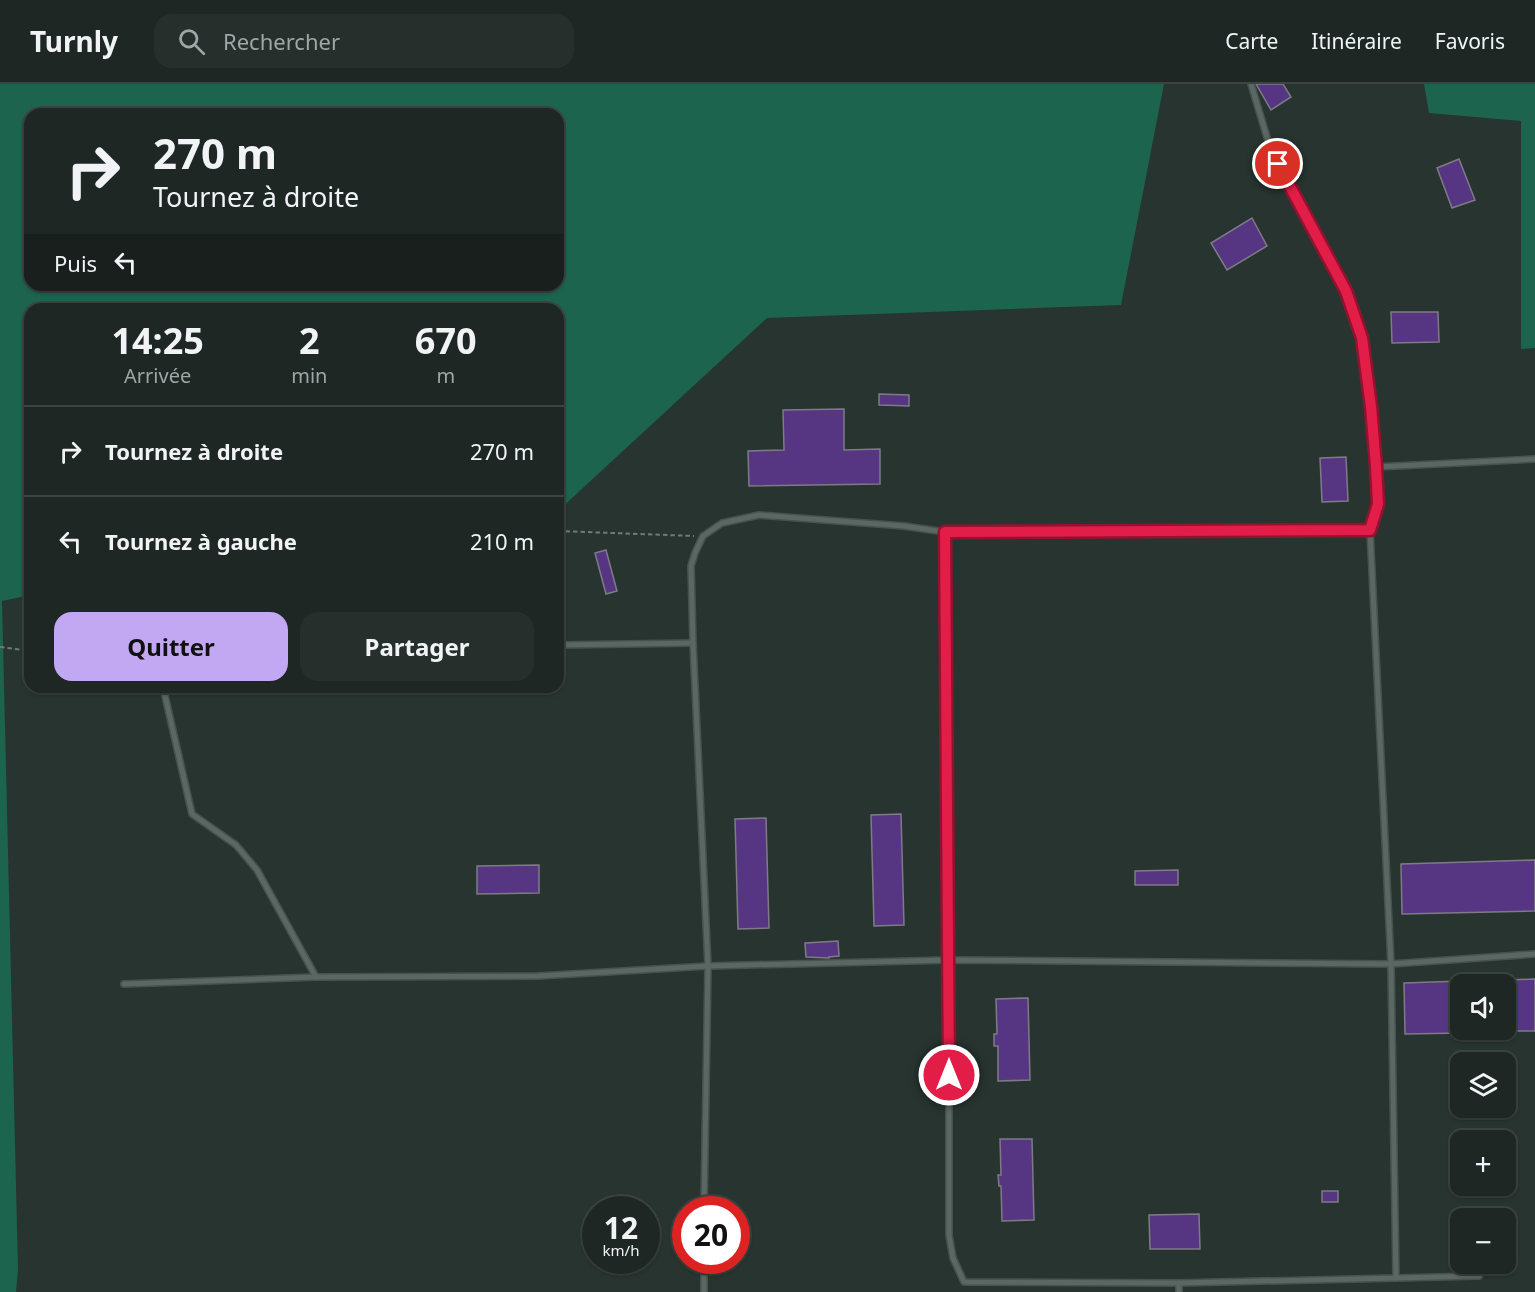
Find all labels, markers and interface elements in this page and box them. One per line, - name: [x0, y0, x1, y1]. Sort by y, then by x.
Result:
- search box: [154, 14, 574, 68]
- text: Turnly: [30, 22, 118, 60]
- icon: search: [175, 25, 208, 58]
- text: Rechercher: [223, 26, 340, 56]
- text: Carte: [1225, 27, 1278, 55]
- text: Itinéraire: [1311, 27, 1402, 55]
- text: Favoris: [1435, 27, 1505, 55]
- text: 270 m: [153, 124, 277, 181]
- icon: right: [54, 132, 132, 210]
- pin: [1252, 138, 1303, 189]
- icon: arrive: [1261, 147, 1294, 180]
- text: Tournez à droite: [153, 178, 359, 215]
- icon: left: [109, 246, 142, 279]
- text: Puis: [54, 248, 97, 278]
- text: 14:25: [111, 316, 204, 365]
- text: 2: [299, 316, 320, 365]
- text: 670: [415, 316, 477, 365]
- text: Arrivée: [124, 362, 191, 389]
- text: min: [291, 362, 327, 389]
- text: m: [436, 362, 455, 389]
- icon: right: [54, 435, 87, 468]
- text: Tournez à droite: [105, 436, 283, 466]
- text: 270 m: [470, 436, 534, 466]
- icon: left: [54, 525, 87, 558]
- text: Tournez à gauche: [105, 526, 297, 556]
- text: 210 m: [470, 526, 534, 556]
- button: Quitter: [54, 612, 288, 681]
- button: Partager: [300, 612, 534, 681]
- map controls: [1450, 974, 1516, 1274]
- button: sound: [1450, 974, 1516, 1040]
- position arrow: [917, 1043, 981, 1107]
- button: layers: [1450, 1052, 1516, 1118]
- button: +: [1450, 1130, 1516, 1196]
- speed limit sign: 20: [672, 1196, 750, 1274]
- text: 12: [604, 1207, 638, 1248]
- button: −: [1450, 1208, 1516, 1274]
- text: km/h: [603, 1240, 639, 1260]

